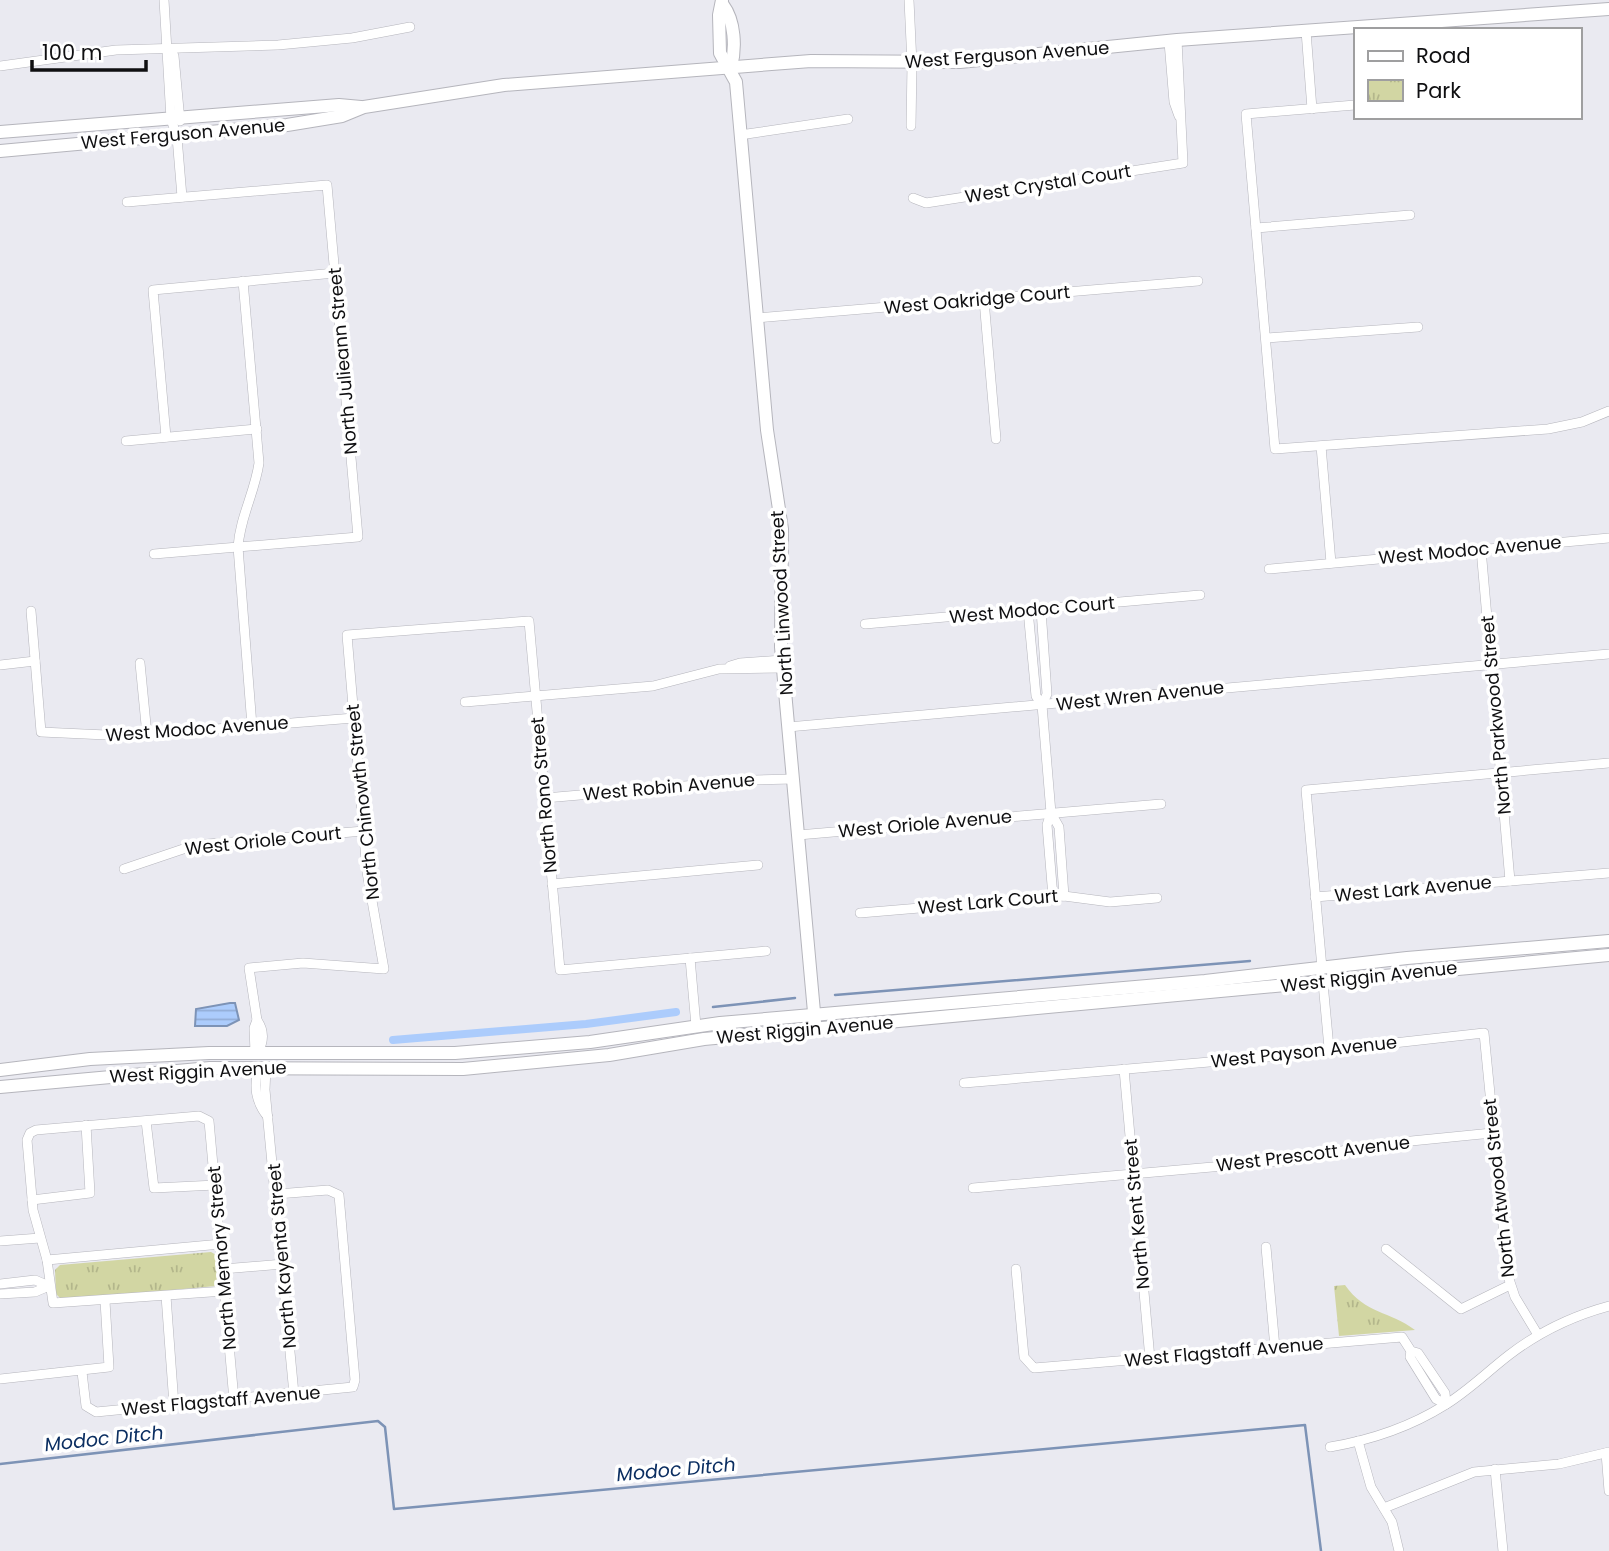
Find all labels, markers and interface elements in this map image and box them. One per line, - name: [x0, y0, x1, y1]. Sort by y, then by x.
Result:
- scale bar: [32, 28, 145, 72]
- legend: [1354, 28, 1581, 119]
- street label: West Ferguson Avenue: [904, 35, 1110, 74]
- text: 100 m: [42, 38, 102, 67]
- text: Road: [1416, 41, 1471, 70]
- text: Park: [1416, 76, 1461, 105]
- street label: West Ferguson Avenue: [80, 112, 286, 155]
- street label: West Crystal Court: [963, 158, 1133, 209]
- street label: North Julieann Street: [322, 267, 363, 456]
- street label: West Oakridge Court: [883, 279, 1071, 320]
- street label: North Linwood Street: [764, 510, 799, 696]
- street label: West Modoc Avenue: [1377, 529, 1562, 570]
- street label: West Modoc Court: [948, 590, 1116, 629]
- street label: North Parkwood Street: [1474, 614, 1517, 816]
- street label: West Wren Avenue: [1055, 674, 1225, 717]
- street label: North Chinowth Street: [340, 703, 385, 901]
- street label: West Modoc Avenue: [105, 710, 289, 747]
- street label: North Rono Street: [524, 716, 563, 874]
- street label: West Robin Avenue: [582, 767, 756, 806]
- street label: West Oriole Avenue: [837, 803, 1013, 844]
- street label: West Oriole Court: [184, 820, 342, 861]
- street label: West Lark Avenue: [1333, 869, 1493, 908]
- street label: West Lark Court: [917, 883, 1059, 920]
- street label: West Riggin Avenue: [1279, 955, 1459, 998]
- street label: West Riggin Avenue: [715, 1009, 894, 1050]
- street label: West Payson Avenue: [1210, 1029, 1398, 1074]
- street label: West Riggin Avenue: [109, 1054, 287, 1089]
- street label: North Atwood Street: [1477, 1097, 1520, 1279]
- street label: West Prescott Avenue: [1215, 1129, 1411, 1178]
- street label: North Kent Street: [1117, 1138, 1156, 1290]
- street label: North Kayenta Street: [261, 1162, 302, 1350]
- street label: North Memory Street: [201, 1165, 242, 1351]
- street label: West Flagstaff Avenue: [1123, 1330, 1325, 1373]
- street label: West Flagstaff Avenue: [120, 1379, 322, 1422]
- water label: Modoc Ditch: [43, 1419, 165, 1458]
- water label: Modoc Ditch: [615, 1451, 737, 1488]

